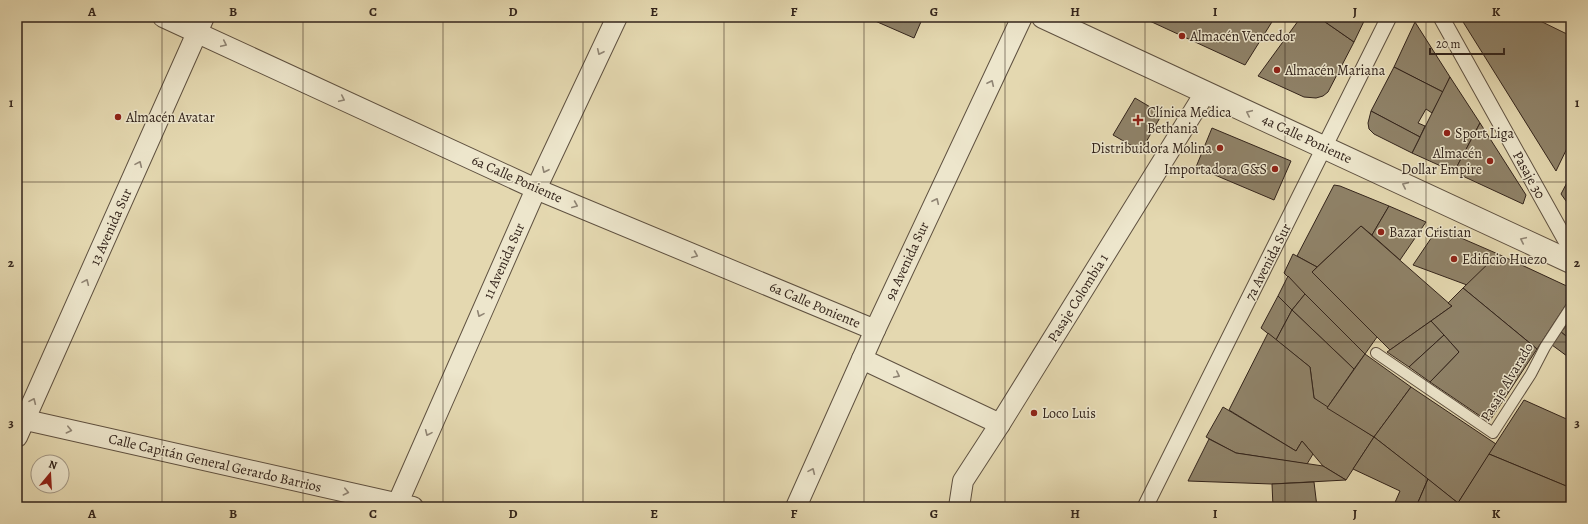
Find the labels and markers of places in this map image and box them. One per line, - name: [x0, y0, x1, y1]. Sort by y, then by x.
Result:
- place label: Almacén Vencedor: [1189, 27, 1296, 46]
- marker: Almacén Vencedor: [1177, 31, 1187, 41]
- place label: Almacén Mariana: [1284, 61, 1386, 80]
- marker: Almacén Mariana: [1272, 65, 1282, 75]
- place label: Clínica Medica Bethania: [1147, 103, 1232, 138]
- place label: Almacén Avatar: [125, 108, 215, 127]
- marker: Almacén Avatar: [113, 112, 123, 122]
- marker: Clínica Medica Bethania: [1132, 114, 1144, 126]
- place label: Sport Liga: [1455, 124, 1514, 143]
- marker: Sport Liga: [1442, 128, 1452, 138]
- place label: Distribuidora Molina: [1091, 139, 1212, 158]
- marker: Distribuidora Molina: [1215, 143, 1225, 153]
- place label: Almacén Dollar Empire: [1401, 144, 1482, 179]
- marker: Almacén Dollar Empire: [1485, 156, 1495, 166]
- place label: Importadora G&S: [1164, 160, 1267, 179]
- marker: Importadora G&S: [1270, 164, 1280, 174]
- place label: Bazar Cristian: [1389, 223, 1471, 242]
- marker: Bazar Cristian: [1376, 227, 1386, 237]
- place label: Edificio Huezo: [1462, 250, 1547, 269]
- marker: Edificio Huezo: [1449, 254, 1459, 264]
- place label: Loco Luis: [1042, 404, 1096, 423]
- marker: Loco Luis: [1029, 408, 1039, 418]

